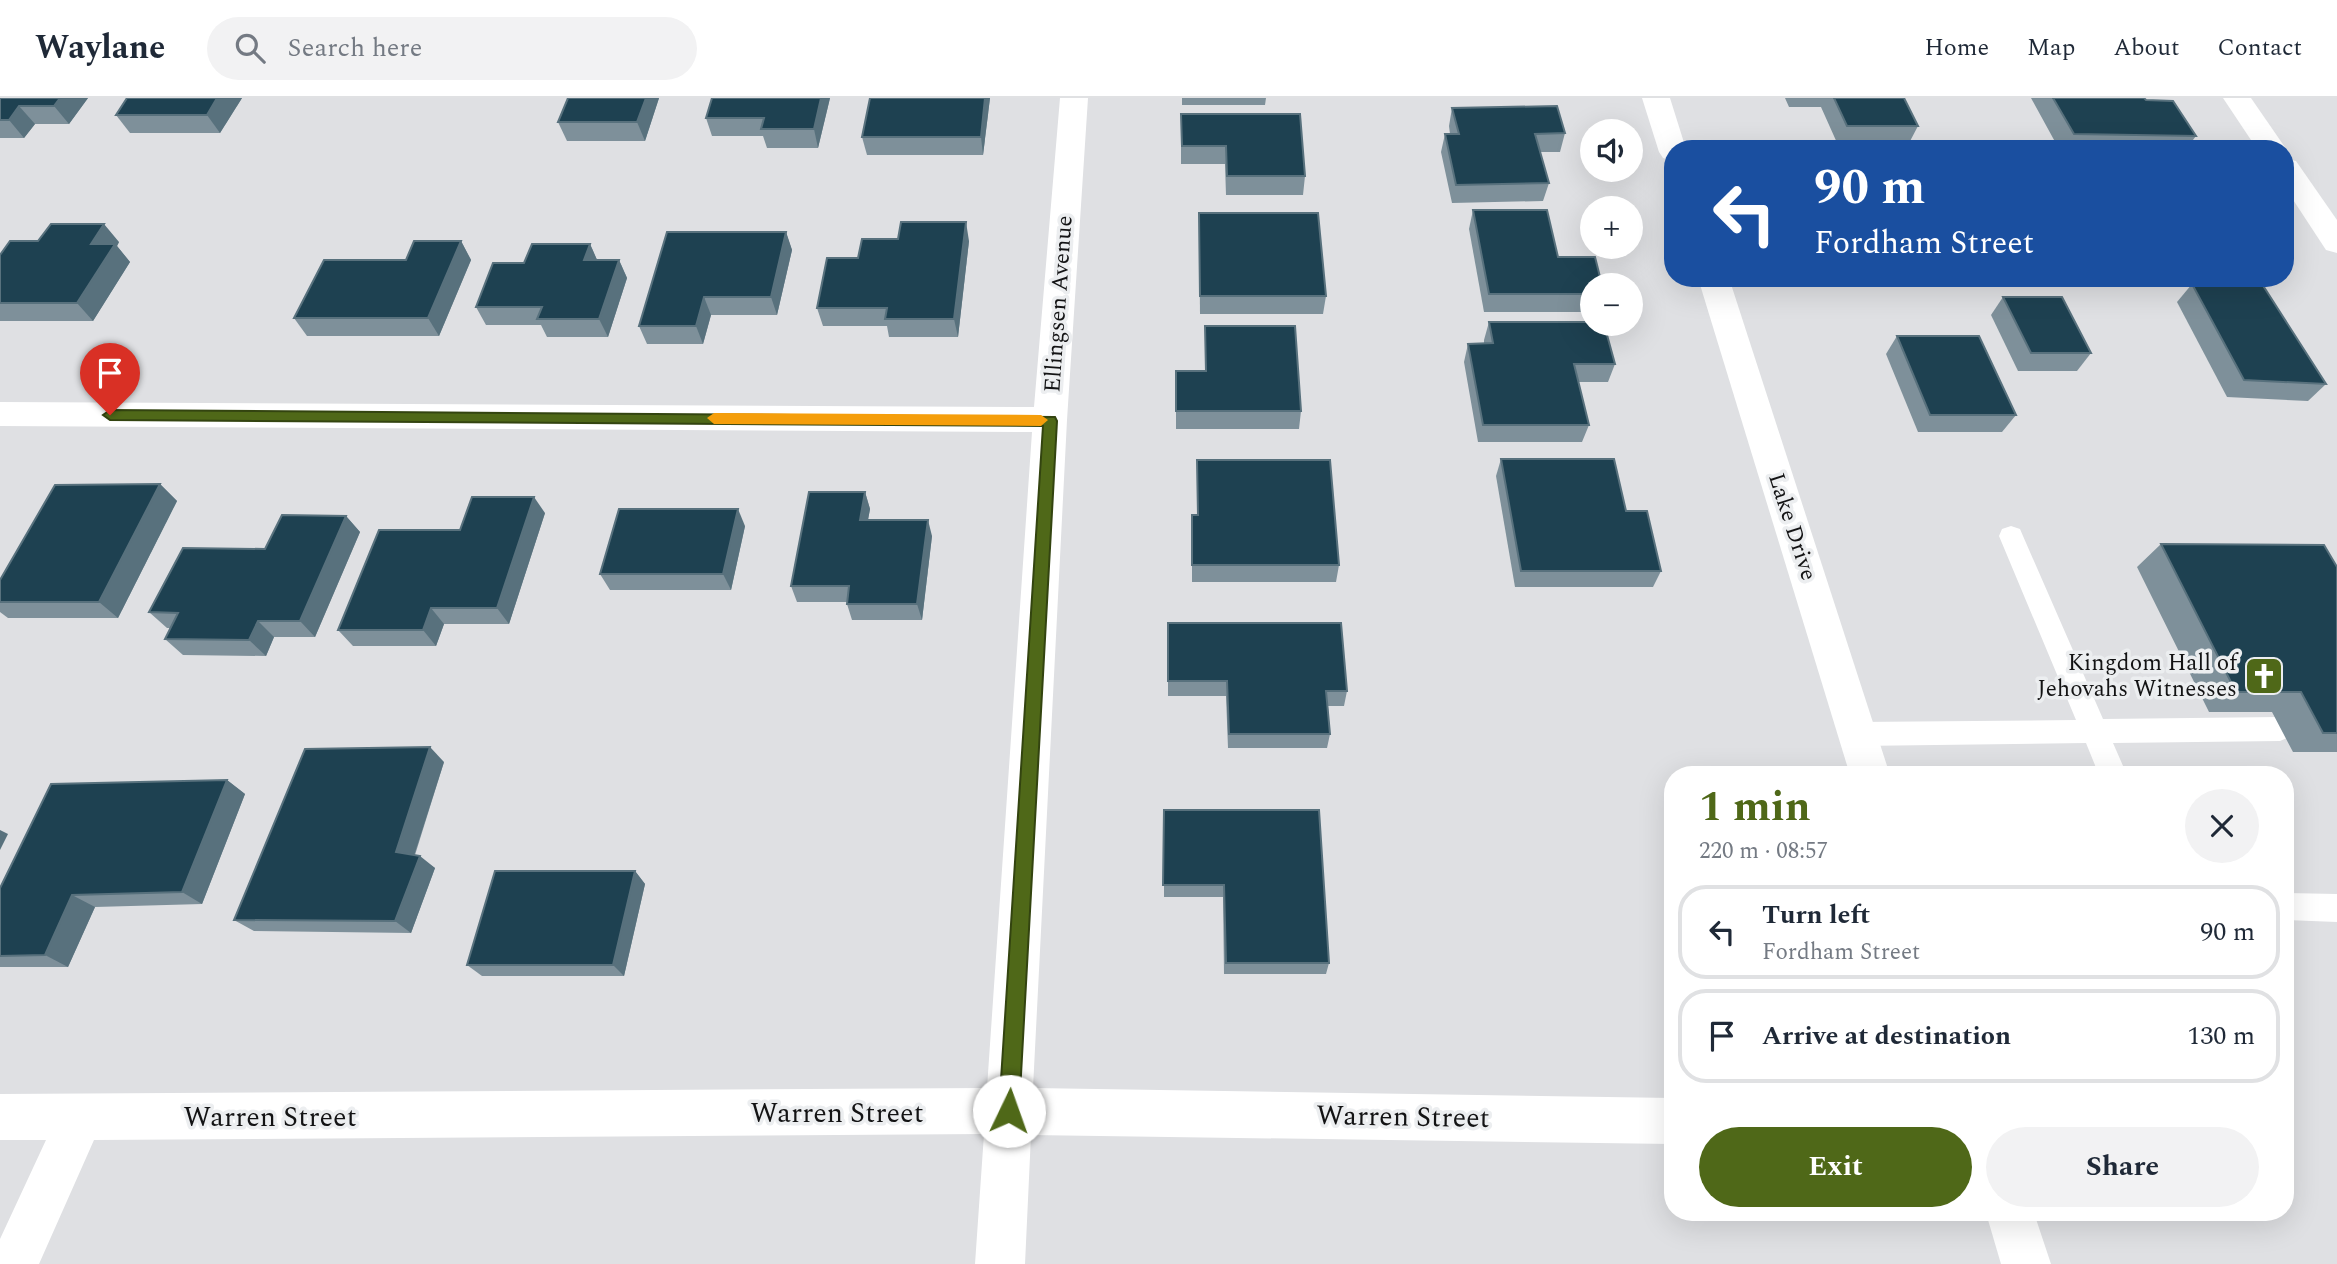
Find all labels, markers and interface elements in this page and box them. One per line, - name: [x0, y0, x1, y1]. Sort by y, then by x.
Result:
- search box: [207, 17, 697, 80]
- text: Waylane: [35, 23, 165, 73]
- text: Search here: [287, 28, 422, 68]
- icon: search: [231, 29, 269, 67]
- text: Home: [1924, 30, 1989, 66]
- text: Map: [2027, 30, 2075, 66]
- text: About: [2113, 30, 2179, 66]
- text: Contact: [2217, 30, 2302, 66]
- map controls: [1580, 119, 1643, 336]
- button: sound: [1580, 119, 1643, 182]
- text: 90 m: [1814, 151, 1925, 226]
- icon: left: [1699, 168, 1790, 259]
- button: +: [1580, 196, 1643, 259]
- street label: Ellingsen Avenue: [1035, 214, 1083, 394]
- text: Fordham Street: [1814, 219, 2034, 268]
- button: −: [1580, 273, 1643, 336]
- pin: [80, 343, 140, 415]
- icon: arrive: [91, 354, 129, 392]
- street label: Lake Drive: [1758, 469, 1826, 585]
- place label: Kingdom Hall of Jehovahs Witnesses: [2037, 646, 2239, 707]
- church icon: Kingdom Hall of Jehovahs Witnesses: [2243, 655, 2285, 697]
- text: 1 min: [1699, 776, 1811, 839]
- button: close: [2185, 789, 2259, 863]
- text: 220 m · 08:57: [1699, 834, 1828, 869]
- text: Turn left: [1762, 895, 1870, 935]
- text: 90 m: [2200, 912, 2255, 952]
- icon: left: [1703, 913, 1741, 951]
- text: Fordham Street: [1762, 935, 1920, 970]
- text: Arrive at destination: [1762, 1016, 2011, 1056]
- text: 130 m: [2187, 1016, 2255, 1056]
- icon: arrive: [1703, 1017, 1741, 1055]
- position arrow: [972, 1074, 1046, 1148]
- street label: Warren Street: [750, 1092, 924, 1135]
- street label: Warren Street: [1316, 1094, 1490, 1140]
- street label: Warren Street: [183, 1096, 357, 1139]
- button: Exit: [1699, 1127, 1972, 1207]
- button: Share: [1986, 1127, 2259, 1207]

